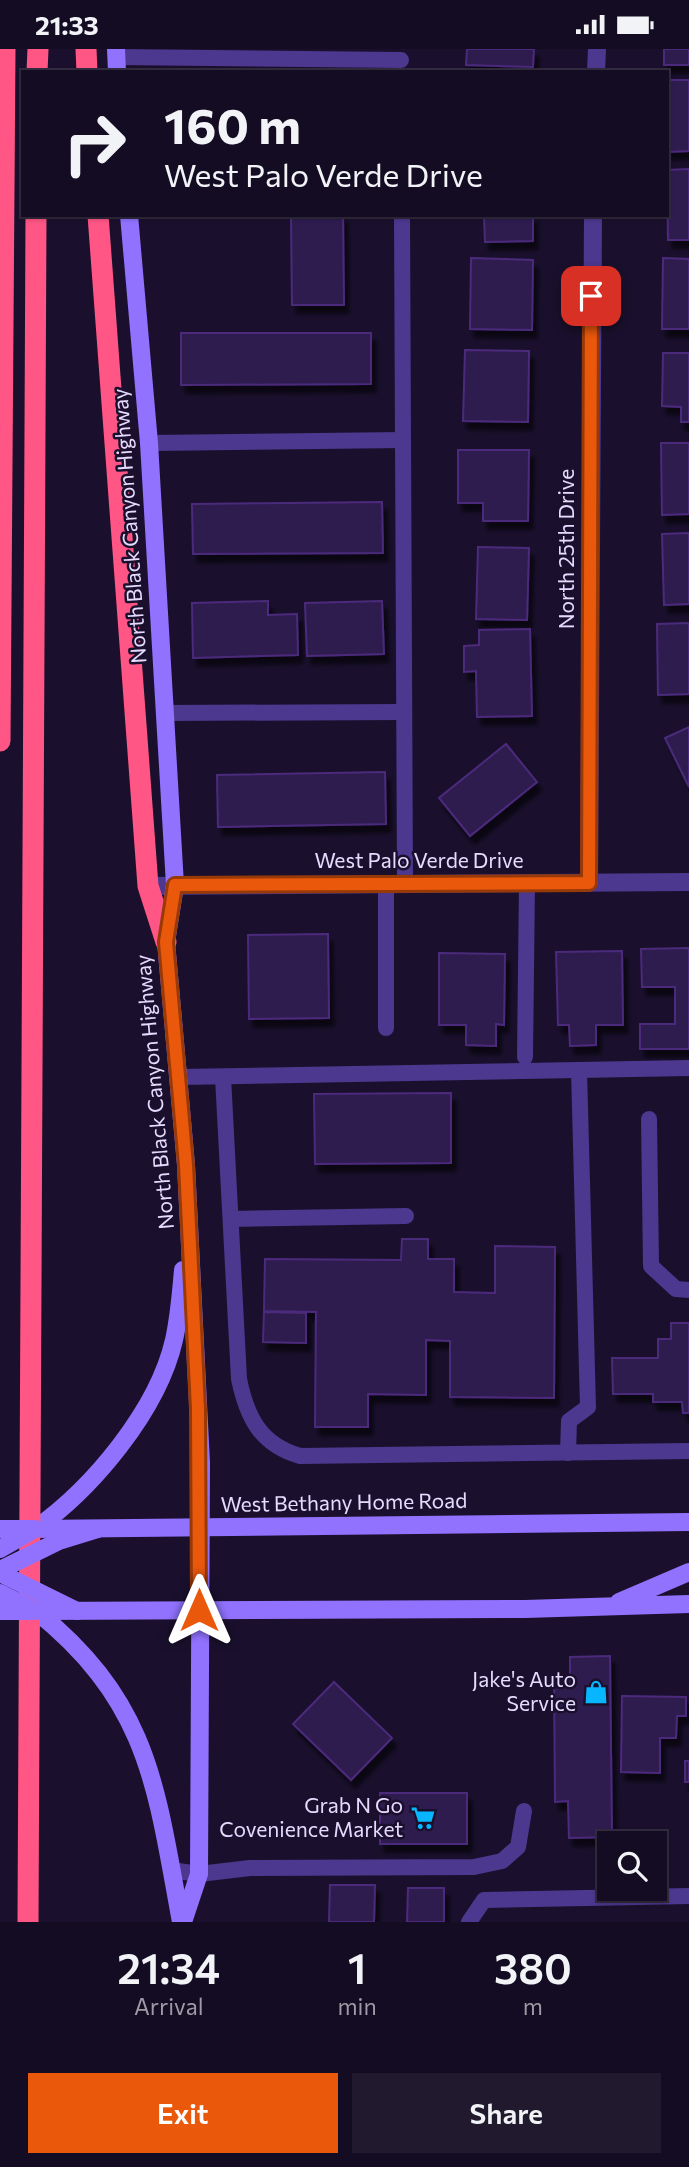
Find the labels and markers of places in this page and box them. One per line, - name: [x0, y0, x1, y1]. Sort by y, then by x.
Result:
- pin: [561, 266, 621, 326]
- place label: Jake's Auto Service: [472, 1666, 576, 1715]
- shop icon: Jake's Auto Service: [582, 1678, 610, 1706]
- place label: Grab N Go Covenience Market: [219, 1792, 403, 1841]
- supermarket icon: Grab N Go Covenience Market: [409, 1804, 437, 1832]

